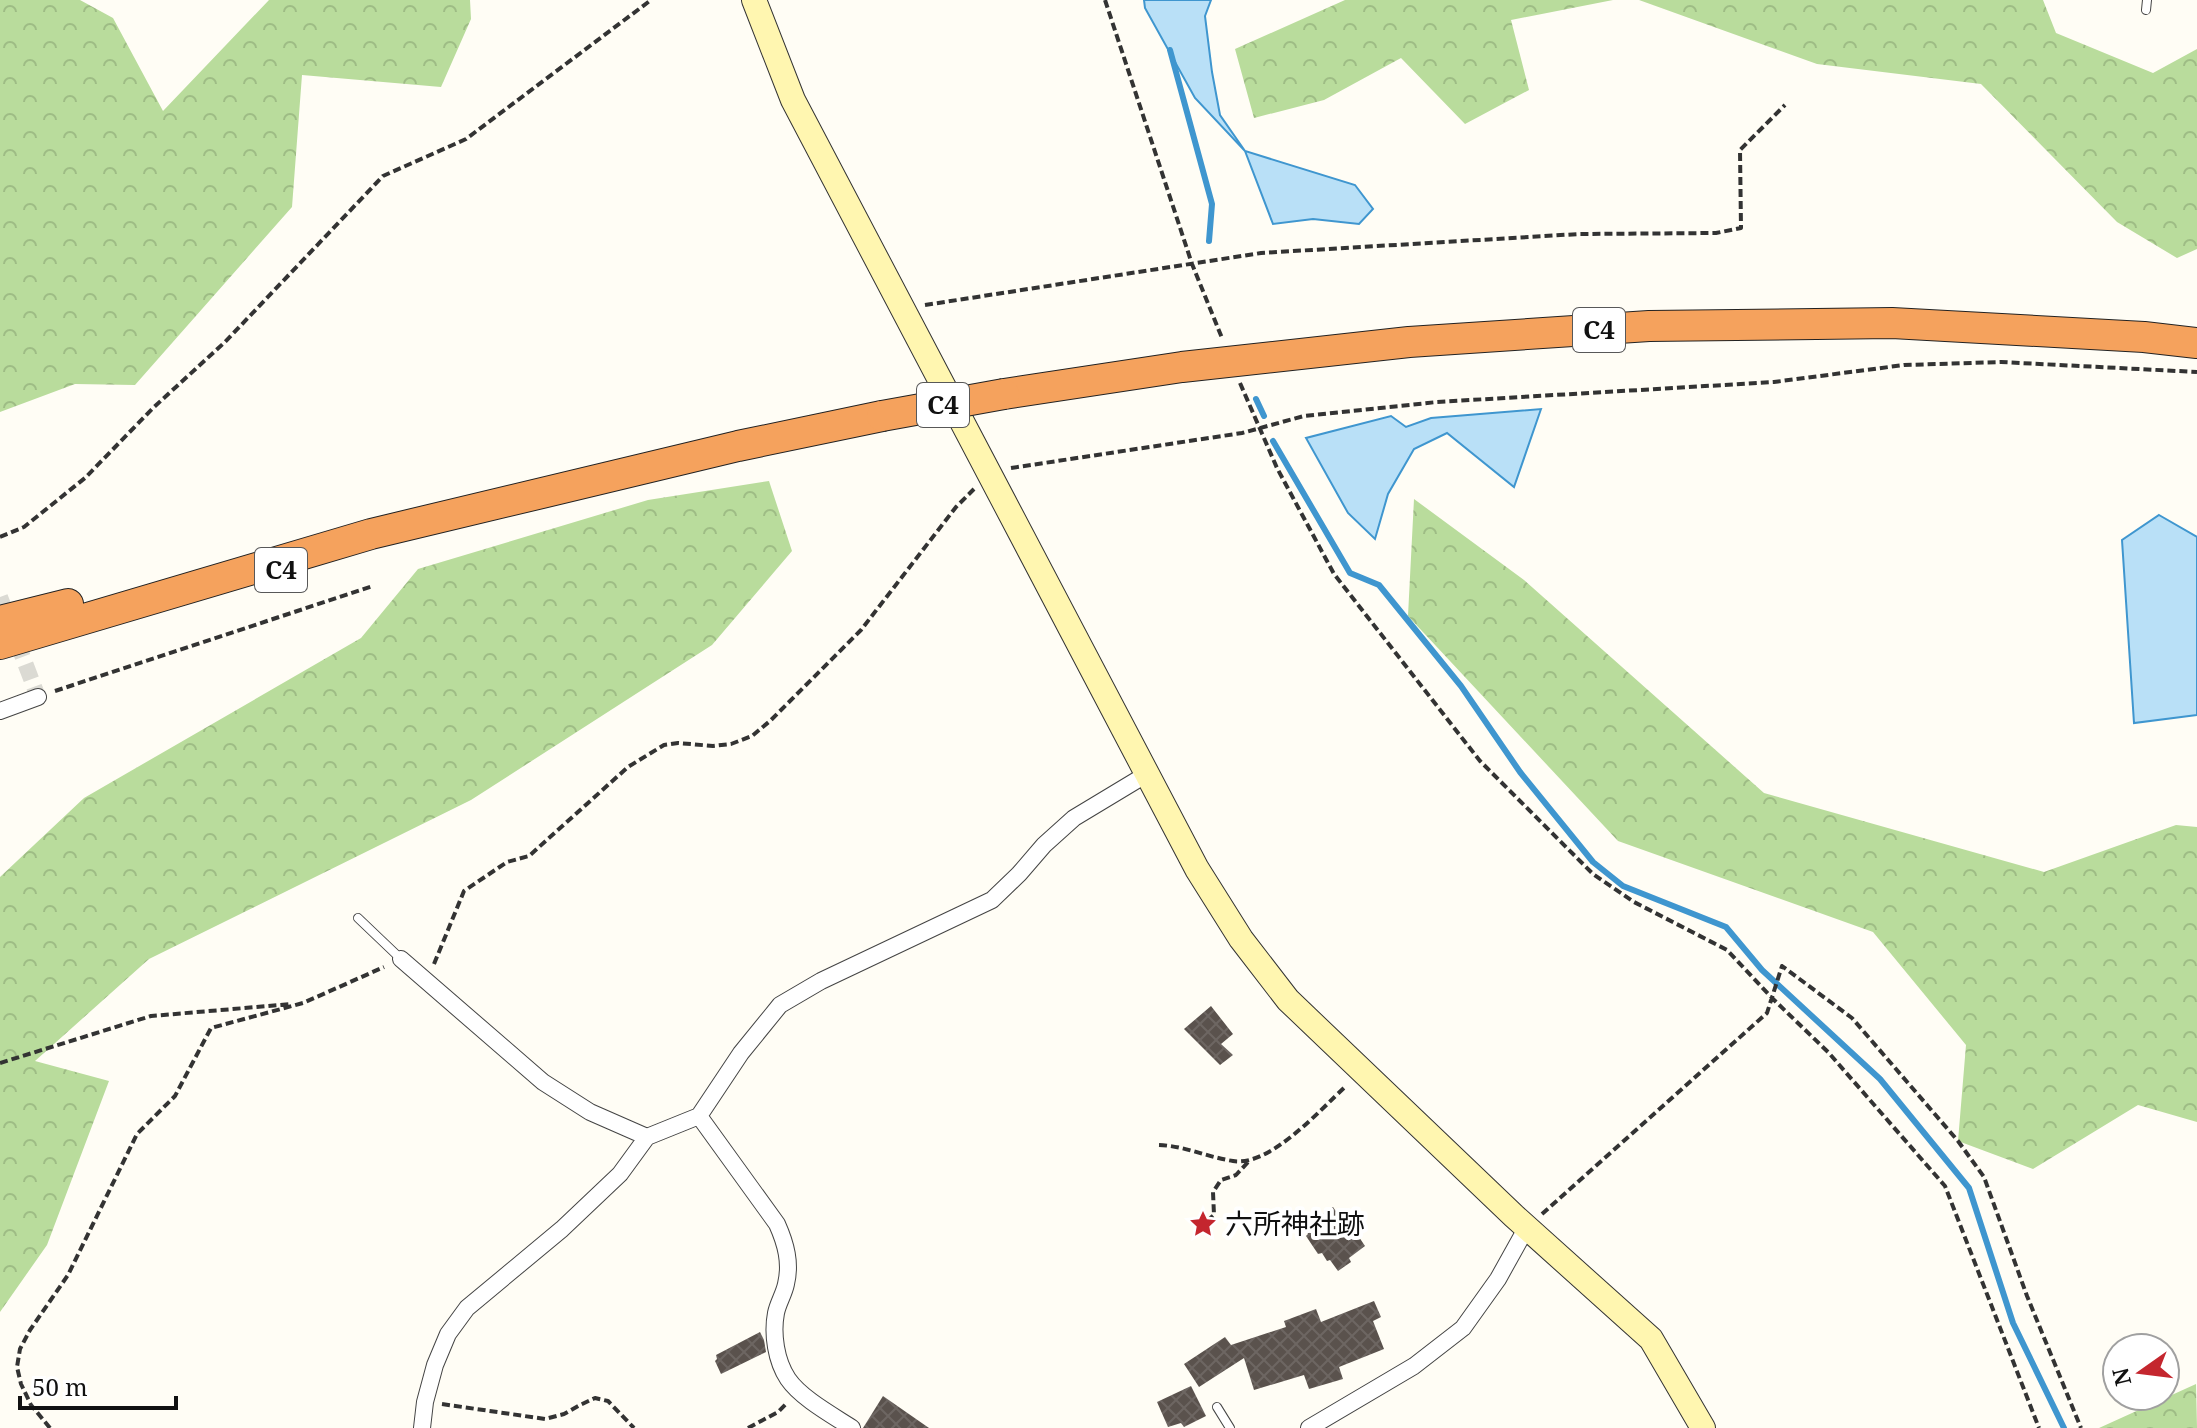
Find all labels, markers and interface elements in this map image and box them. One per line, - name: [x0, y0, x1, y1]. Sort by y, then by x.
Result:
- road number: C4: [1573, 308, 1625, 352]
- road number: C4: [917, 383, 969, 427]
- road number: C4: [255, 548, 307, 592]
- place label: 六所神社跡: [1225, 1204, 1365, 1242]
- place icon: 六所神社跡: [1188, 1209, 1218, 1239]
- north arrow: [2101, 1332, 2181, 1412]
- scale bar: [20, 1360, 176, 1410]
- text: N: [2104, 1365, 2137, 1389]
- text: 50 m: [32, 1370, 88, 1403]

